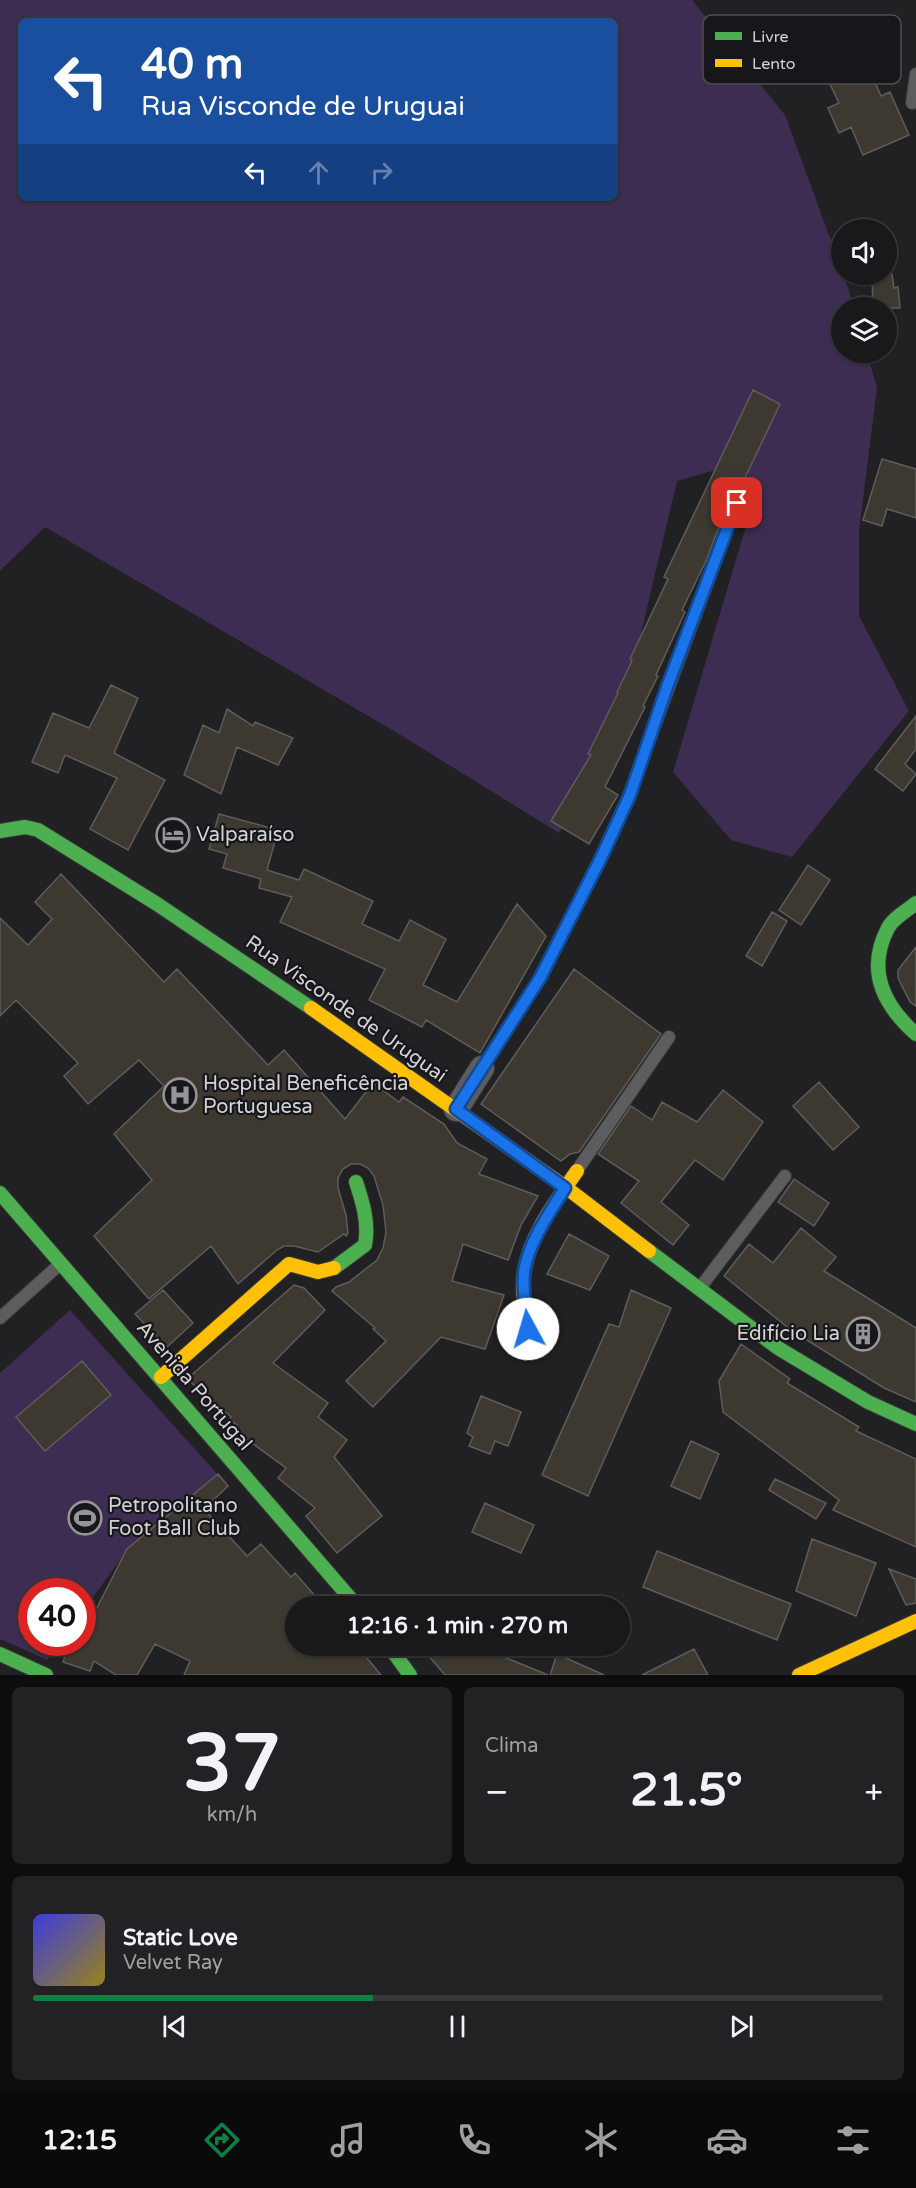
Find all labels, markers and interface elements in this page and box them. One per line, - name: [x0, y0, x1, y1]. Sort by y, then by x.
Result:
- legend: [703, 15, 901, 84]
- text: Livre: [752, 27, 789, 47]
- text: 40 m: [141, 39, 243, 90]
- icon: left: [42, 42, 120, 120]
- text: Lento: [752, 54, 796, 74]
- text: Rua Visconde de Uruguai: [141, 90, 465, 123]
- icon: left: [239, 156, 272, 189]
- icon: ahead: [302, 156, 335, 189]
- icon: right: [365, 156, 398, 189]
- map controls: [831, 219, 897, 363]
- button: sound: [831, 219, 897, 285]
- button: layers: [831, 297, 897, 363]
- pin: [711, 477, 762, 528]
- icon: arrive: [720, 486, 753, 519]
- hotel icon: Valparaíso: [155, 817, 191, 853]
- place label: Valparaíso: [196, 823, 295, 847]
- street label: Rua Visconde de Uruguai: [241, 930, 451, 1088]
- place label: Hospital Beneficência Portuguesa: [203, 1072, 409, 1119]
- hospital icon: Hospital Beneficência Portuguesa: [162, 1077, 198, 1113]
- position arrow: [496, 1297, 560, 1361]
- street label: Avenida Portugal: [131, 1316, 257, 1456]
- building icon: Edifício Lia: [845, 1316, 881, 1352]
- place label: Edifício Lia: [737, 1322, 840, 1346]
- place label: Petropolitano Foot Ball Club: [108, 1494, 240, 1541]
- sports icon: Petropolitano Foot Ball Club: [67, 1500, 103, 1536]
- speed limit sign: 40: [18, 1578, 96, 1656]
- text: 12:16 · 1 min · 270 m: [347, 1613, 568, 1639]
- text: 37: [183, 1717, 281, 1811]
- text: Clima: [485, 1734, 538, 1758]
- text: 21.5°: [630, 1764, 743, 1818]
- text: −: [485, 1773, 509, 1812]
- text: +: [864, 1773, 883, 1812]
- text: km/h: [207, 1803, 257, 1827]
- text: Static Love: [123, 1925, 238, 1951]
- text: Velvet Ray: [123, 1951, 223, 1975]
- icon: previous: [158, 2010, 191, 2043]
- icon: pause: [441, 2010, 474, 2043]
- icon: next: [725, 2010, 758, 2043]
- icon: directions: [201, 2119, 243, 2161]
- icon: music: [327, 2119, 369, 2161]
- icon: phone: [453, 2119, 495, 2161]
- icon: climate: [580, 2119, 622, 2161]
- icon: car: [706, 2119, 748, 2161]
- icon: filters: [832, 2119, 874, 2161]
- text: 12:15: [42, 2124, 117, 2157]

